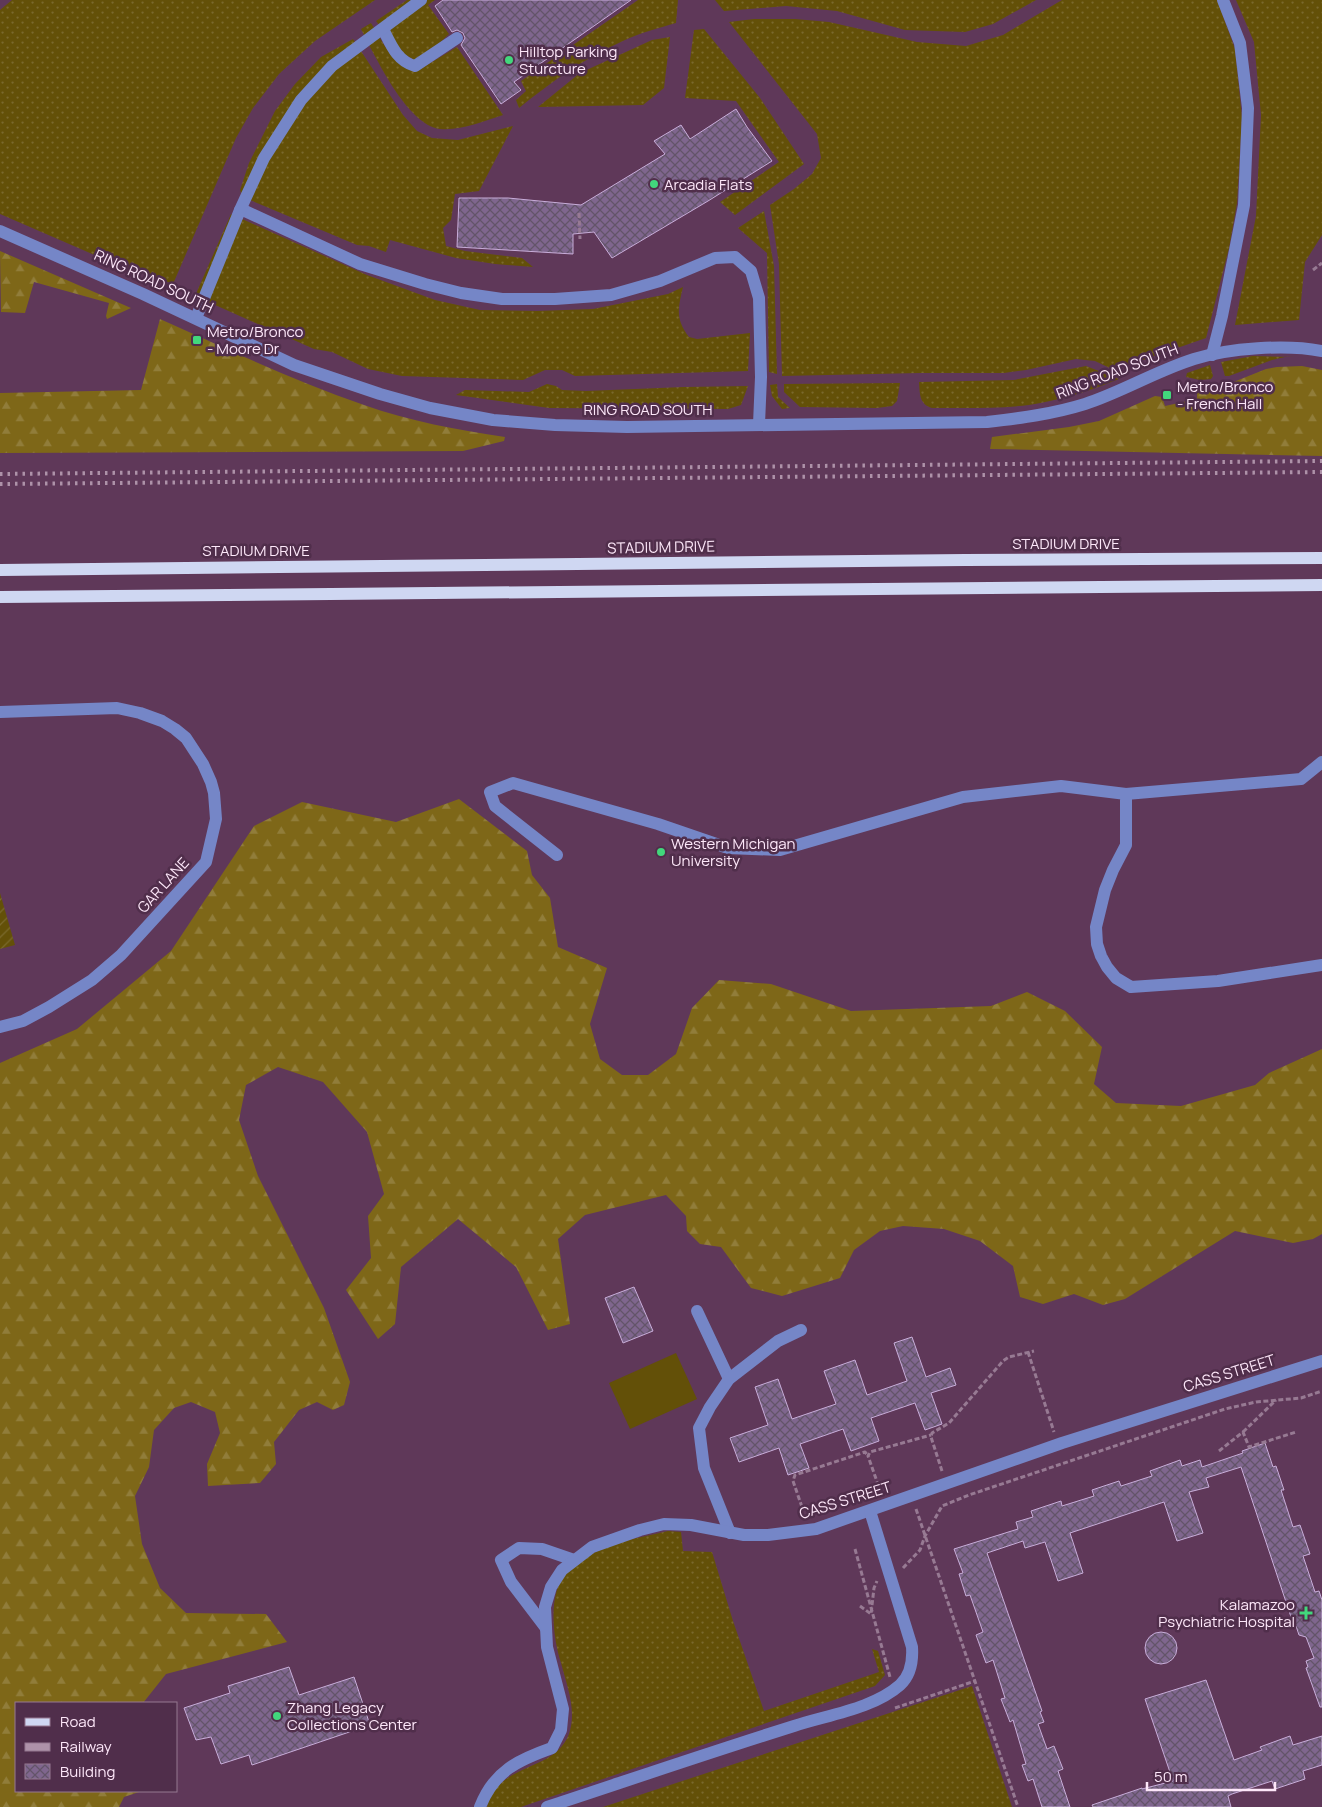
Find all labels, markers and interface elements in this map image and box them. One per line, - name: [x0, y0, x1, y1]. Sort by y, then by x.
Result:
- place label: Hilltop Parking Sturcture: [519, 41, 617, 79]
- marker: Hilltop Parking Sturcture: [503, 54, 515, 66]
- place label: Arcadia Flats: [664, 174, 752, 195]
- marker: Arcadia Flats: [648, 178, 660, 190]
- street label: RING ROAD SOUTH: [91, 244, 217, 318]
- place label: Metro/Bronco - Moore Dr: [207, 321, 304, 359]
- marker: Metro/Bronco - Moore Dr: [191, 334, 203, 346]
- street label: RING ROAD SOUTH: [1053, 338, 1181, 404]
- place label: Metro/Bronco - French Hall: [1177, 376, 1274, 414]
- marker: Metro/Bronco - French Hall: [1161, 389, 1173, 401]
- street label: RING ROAD SOUTH: [583, 399, 713, 420]
- street label: STADIUM DRIVE: [1012, 533, 1120, 554]
- street label: STADIUM DRIVE: [607, 536, 715, 558]
- street label: STADIUM DRIVE: [202, 540, 310, 561]
- place label: Western Michigan University: [671, 833, 796, 871]
- marker: Western Michigan University: [655, 846, 667, 858]
- street label: GAR LANE: [132, 853, 194, 917]
- street label: CASS STREET: [1180, 1349, 1278, 1397]
- street label: CASS STREET: [796, 1476, 894, 1524]
- place label: Kalamazoo Psychiatric Hospital: [1158, 1594, 1295, 1632]
- marker: Kalamazoo Psychiatric Hospital: [1299, 1606, 1313, 1620]
- place label: Zhang Legacy Collections Center: [287, 1697, 418, 1735]
- legend: [15, 1702, 178, 1792]
- marker: Zhang Legacy Collections Center: [271, 1710, 283, 1722]
- text: Road: [60, 1711, 96, 1732]
- text: Railway: [60, 1736, 112, 1757]
- scale bar: [1147, 1760, 1274, 1792]
- text: Building: [60, 1761, 115, 1782]
- text: 50 m: [1154, 1766, 1188, 1787]

